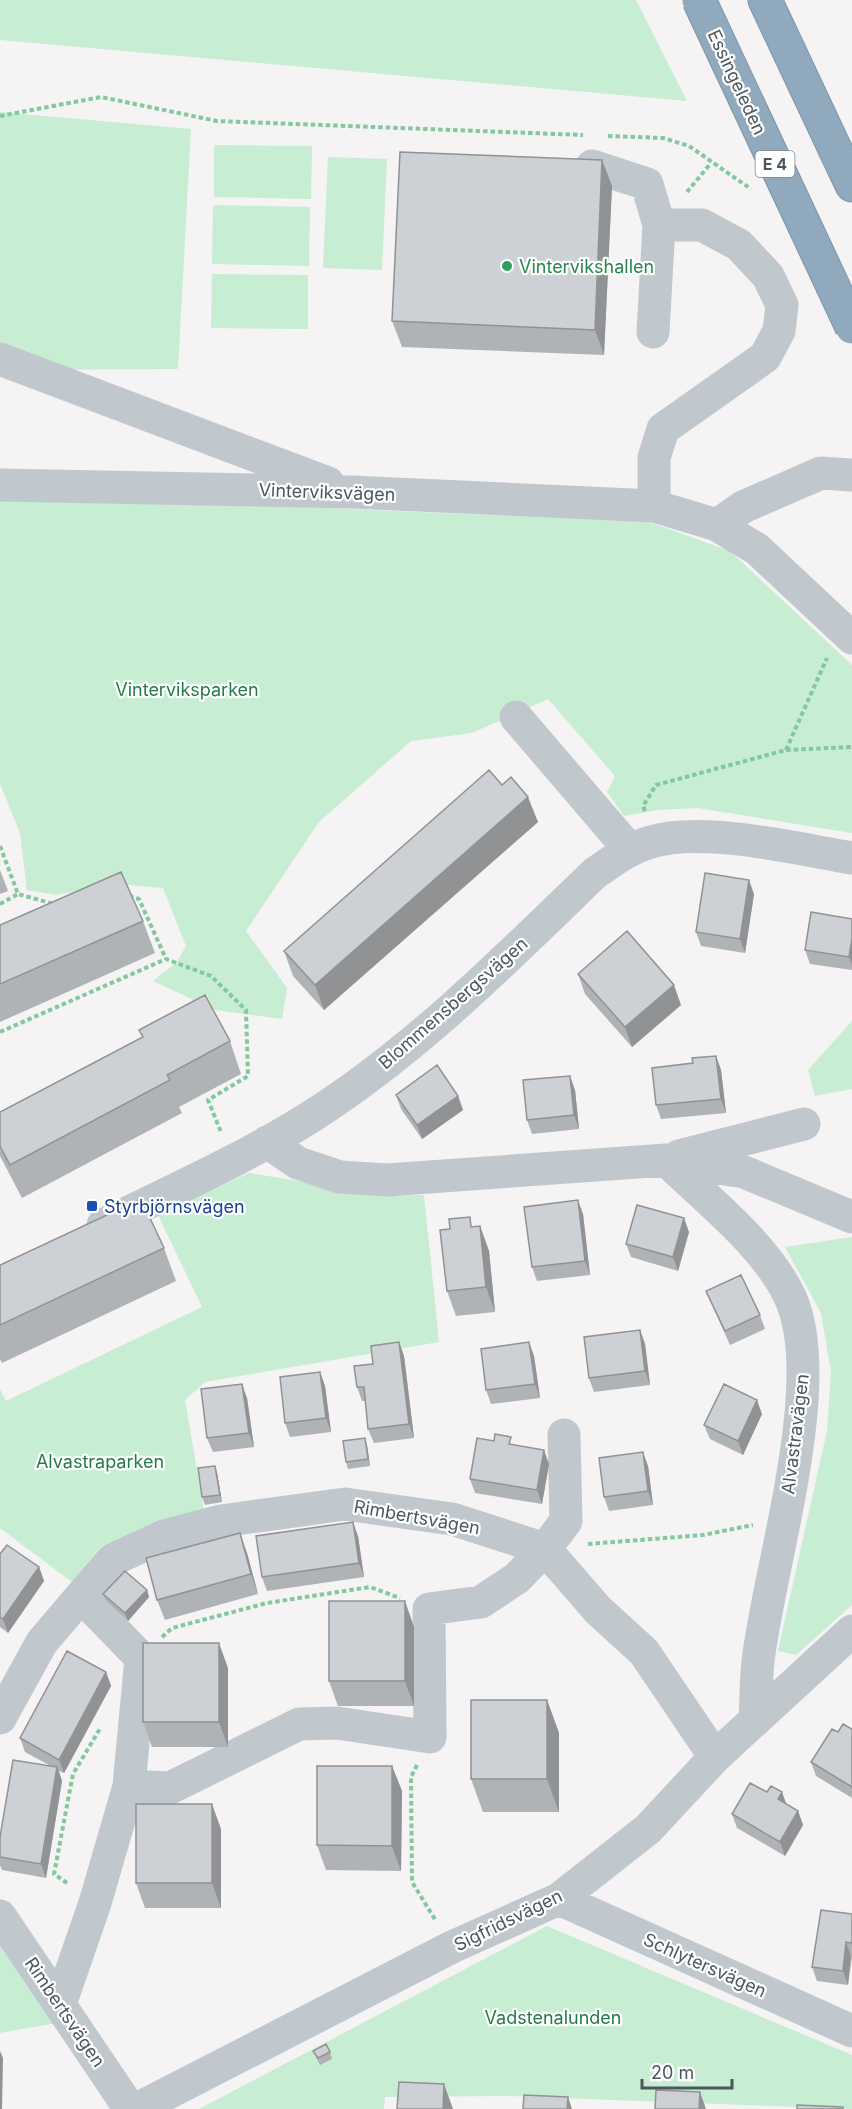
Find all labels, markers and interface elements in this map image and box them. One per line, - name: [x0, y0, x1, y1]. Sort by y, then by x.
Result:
- street label: Essingeleden: [704, 26, 770, 138]
- road number: E 4: [756, 151, 794, 177]
- place label: Vintervikshallen: [519, 256, 654, 277]
- marker: Vintervikshallen: [500, 259, 514, 273]
- street label: Vinterviksvägen: [258, 479, 396, 505]
- park label: Vinterviksparken: [115, 679, 259, 700]
- street label: Blommensbergsvägen: [374, 933, 532, 1073]
- place label: Styrbjörnsvägen: [104, 1196, 245, 1217]
- marker: Styrbjörnsvägen: [85, 1199, 99, 1213]
- street label: Alvastravägen: [777, 1373, 813, 1495]
- park label: Alvastraparken: [36, 1451, 164, 1472]
- street label: Rimbertsvägen: [352, 1496, 482, 1538]
- street label: Sigfridsvägen: [450, 1885, 566, 1955]
- street label: Schlytersvägen: [640, 1929, 770, 2001]
- street label: Rimbertsvägen: [21, 1953, 109, 2071]
- park label: Vadstenalunden: [485, 2007, 621, 2028]
- scale bar: [642, 2052, 732, 2090]
- text: 20 m: [651, 2062, 694, 2083]

